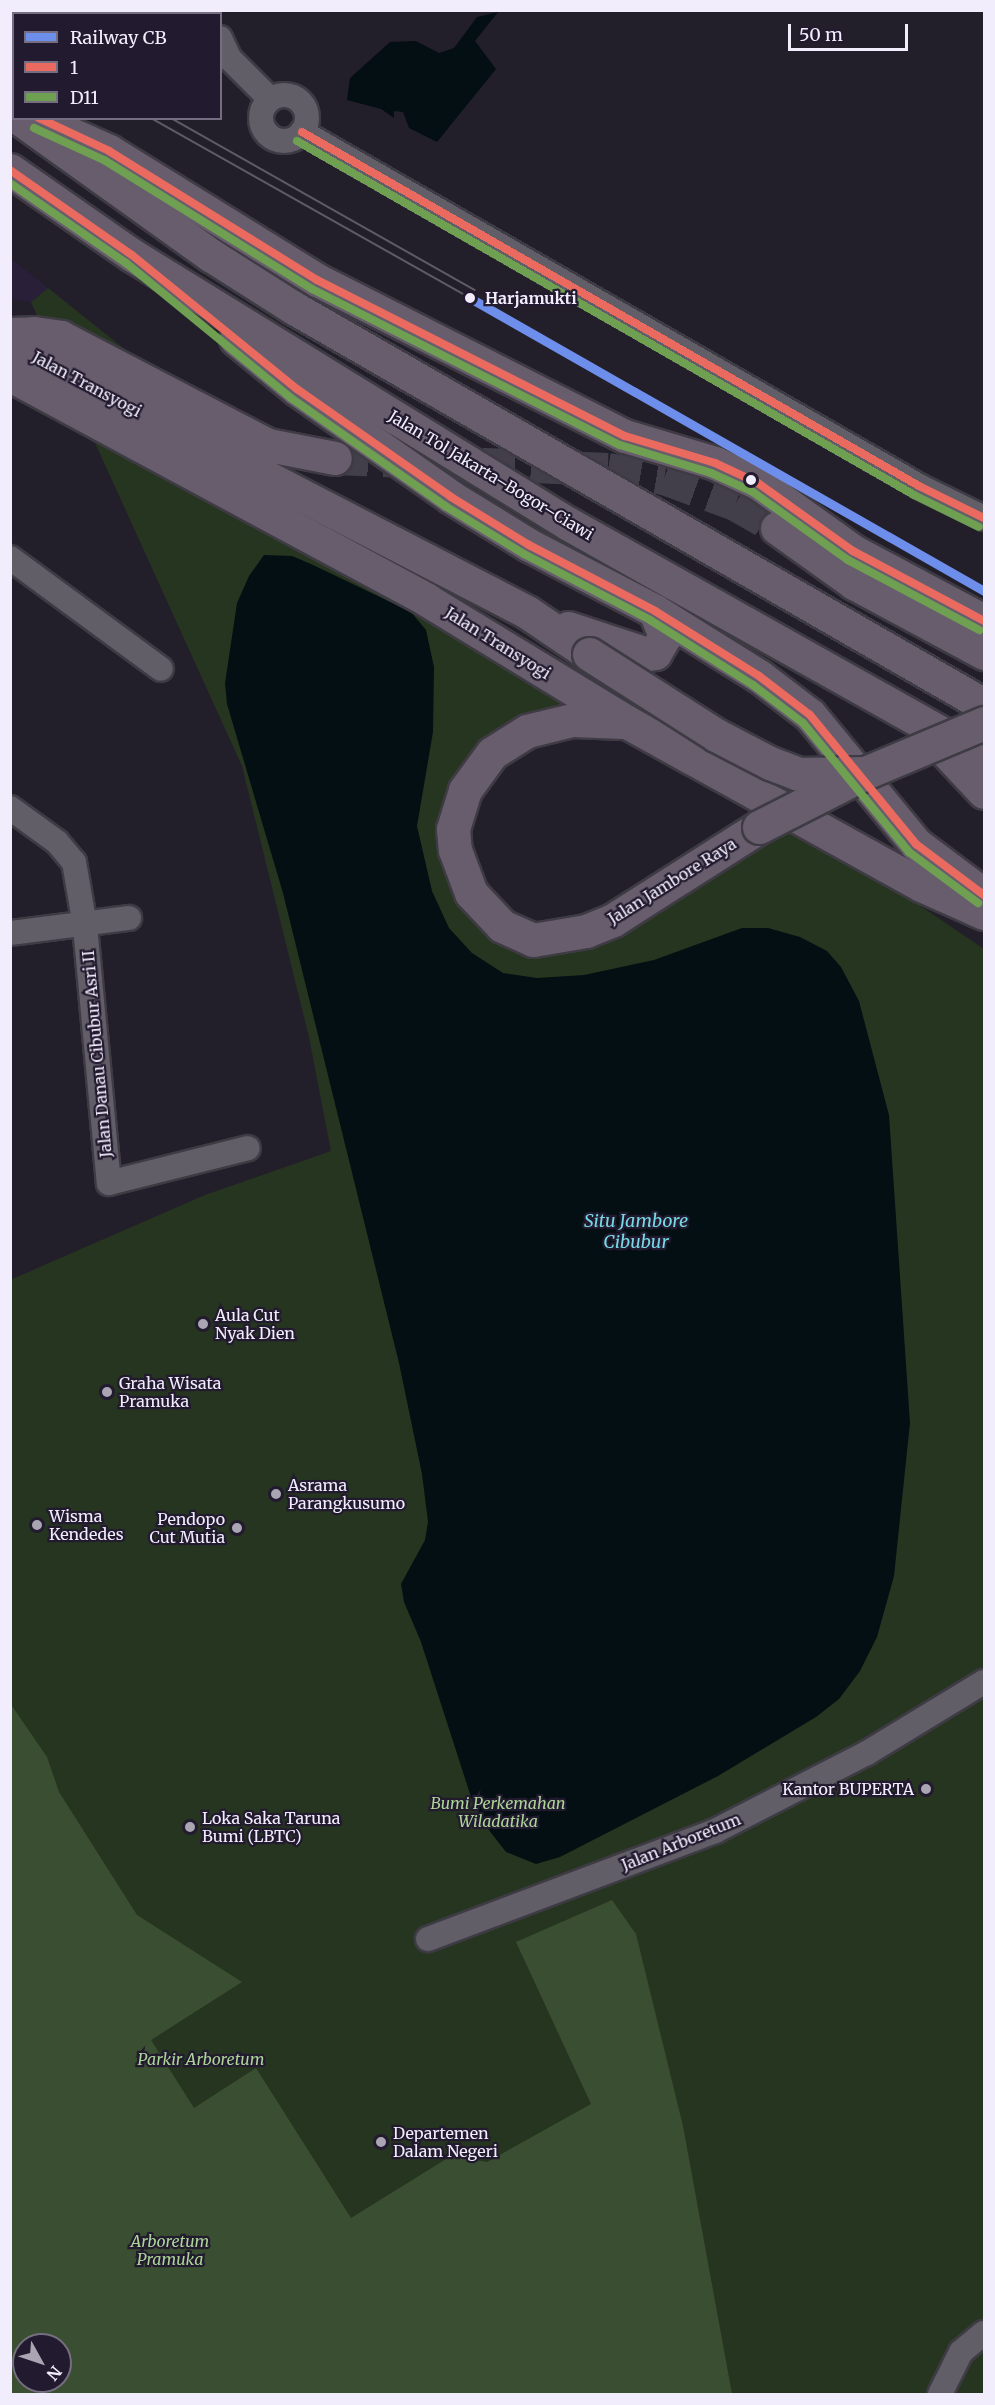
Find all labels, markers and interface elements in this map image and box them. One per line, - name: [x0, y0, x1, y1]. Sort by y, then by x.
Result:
- legend: [12, 12, 222, 120]
- scale bar: [791, 12, 911, 50]
- text: 50 m: [799, 23, 843, 46]
- text: Railway CB: [70, 26, 166, 49]
- text: 1: [70, 56, 78, 79]
- text: D11: [70, 86, 99, 109]
- marker: Harjamukti: [460, 288, 480, 308]
- place label: Harjamukti: [485, 288, 577, 308]
- street label: Jalan Transyogi: [29, 347, 145, 421]
- street label: Jalan Tol Jakarta–Bogor–Ciawi: [385, 406, 597, 544]
- unlabelled marker: [745, 474, 757, 486]
- street label: Jalan Transyogi: [442, 603, 554, 683]
- street label: Jalan Jambore Raya: [604, 834, 740, 928]
- street label: Jalan Danau Cibubur Asri II: [78, 950, 116, 1158]
- water label: Situ Jambore Cibubur: [584, 1211, 688, 1254]
- place label: Aula Cut Nyak Dien: [215, 1305, 295, 1343]
- marker: Aula Cut Nyak Dien: [196, 1317, 210, 1331]
- place label: Graha Wisata Pramuka: [119, 1373, 221, 1411]
- marker: Graha Wisata Pramuka: [100, 1385, 114, 1399]
- place label: Asrama Parangkusumo: [288, 1475, 405, 1513]
- marker: Asrama Parangkusumo: [269, 1487, 283, 1501]
- place label: Wisma Kendedes: [49, 1506, 124, 1544]
- place label: Pendopo Cut Mutia: [149, 1509, 225, 1547]
- marker: Wisma Kendedes: [30, 1518, 44, 1532]
- marker: Pendopo Cut Mutia: [230, 1521, 244, 1535]
- place label: Kantor BUPERTA: [782, 1779, 914, 1799]
- marker: Kantor BUPERTA: [919, 1782, 933, 1796]
- park label: Bumi Perkemahan Wiladatika: [430, 1793, 566, 1831]
- place label: Loka Saka Taruna Bumi (LBTC): [202, 1808, 340, 1846]
- street label: Jalan Arboretum: [619, 1809, 743, 1875]
- marker: Loka Saka Taruna Bumi (LBTC): [183, 1820, 197, 1834]
- park label: Parkir Arboretum: [138, 2049, 264, 2069]
- place label: Departemen Dalam Negeri: [393, 2123, 498, 2161]
- marker: Departemen Dalam Negeri: [374, 2135, 388, 2149]
- park label: Arboretum Pramuka: [131, 2231, 209, 2269]
- north arrow: [12, 2333, 72, 2393]
- text: N: [43, 2362, 66, 2385]

